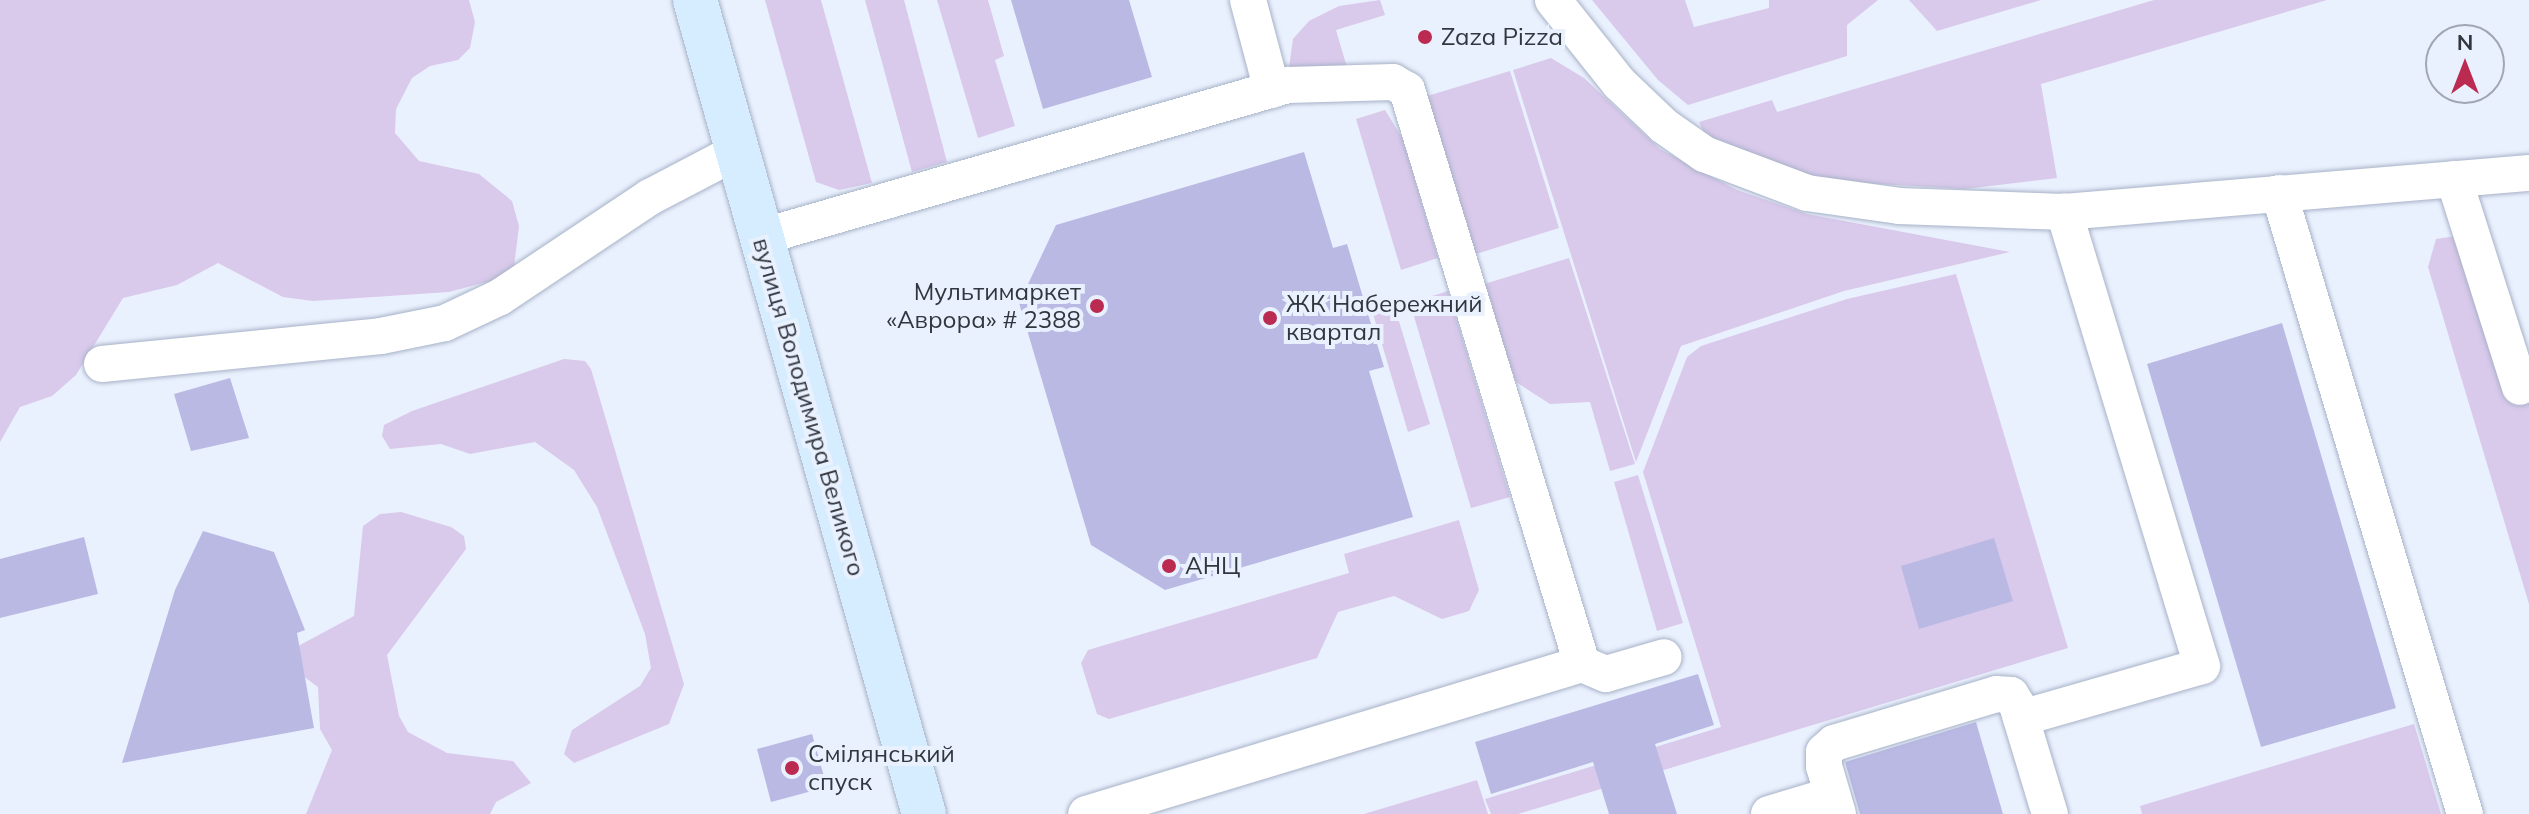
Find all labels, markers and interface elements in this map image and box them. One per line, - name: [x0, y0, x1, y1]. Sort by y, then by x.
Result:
- place label: Zaza Pizza: [1441, 23, 1563, 51]
- north arrow: [2425, 24, 2505, 104]
- marker: Zaza Pizza: [1416, 28, 1434, 46]
- text: N: [2457, 28, 2473, 56]
- street label: вулиця Володимира Великого: [747, 235, 871, 579]
- place label: Мультимаркет «Аврора» # 2388: [886, 278, 1081, 334]
- place label: ЖК Набережний квартал: [1286, 290, 1482, 346]
- marker: Мультимаркет «Аврора» # 2388: [1088, 297, 1106, 315]
- marker: ЖК Набережний квартал: [1261, 309, 1279, 327]
- place label: АНЦ: [1185, 552, 1240, 580]
- marker: АНЦ: [1160, 557, 1178, 575]
- place label: Смілянський спуск: [808, 740, 955, 796]
- marker: Смілянський спуск: [783, 759, 801, 777]

